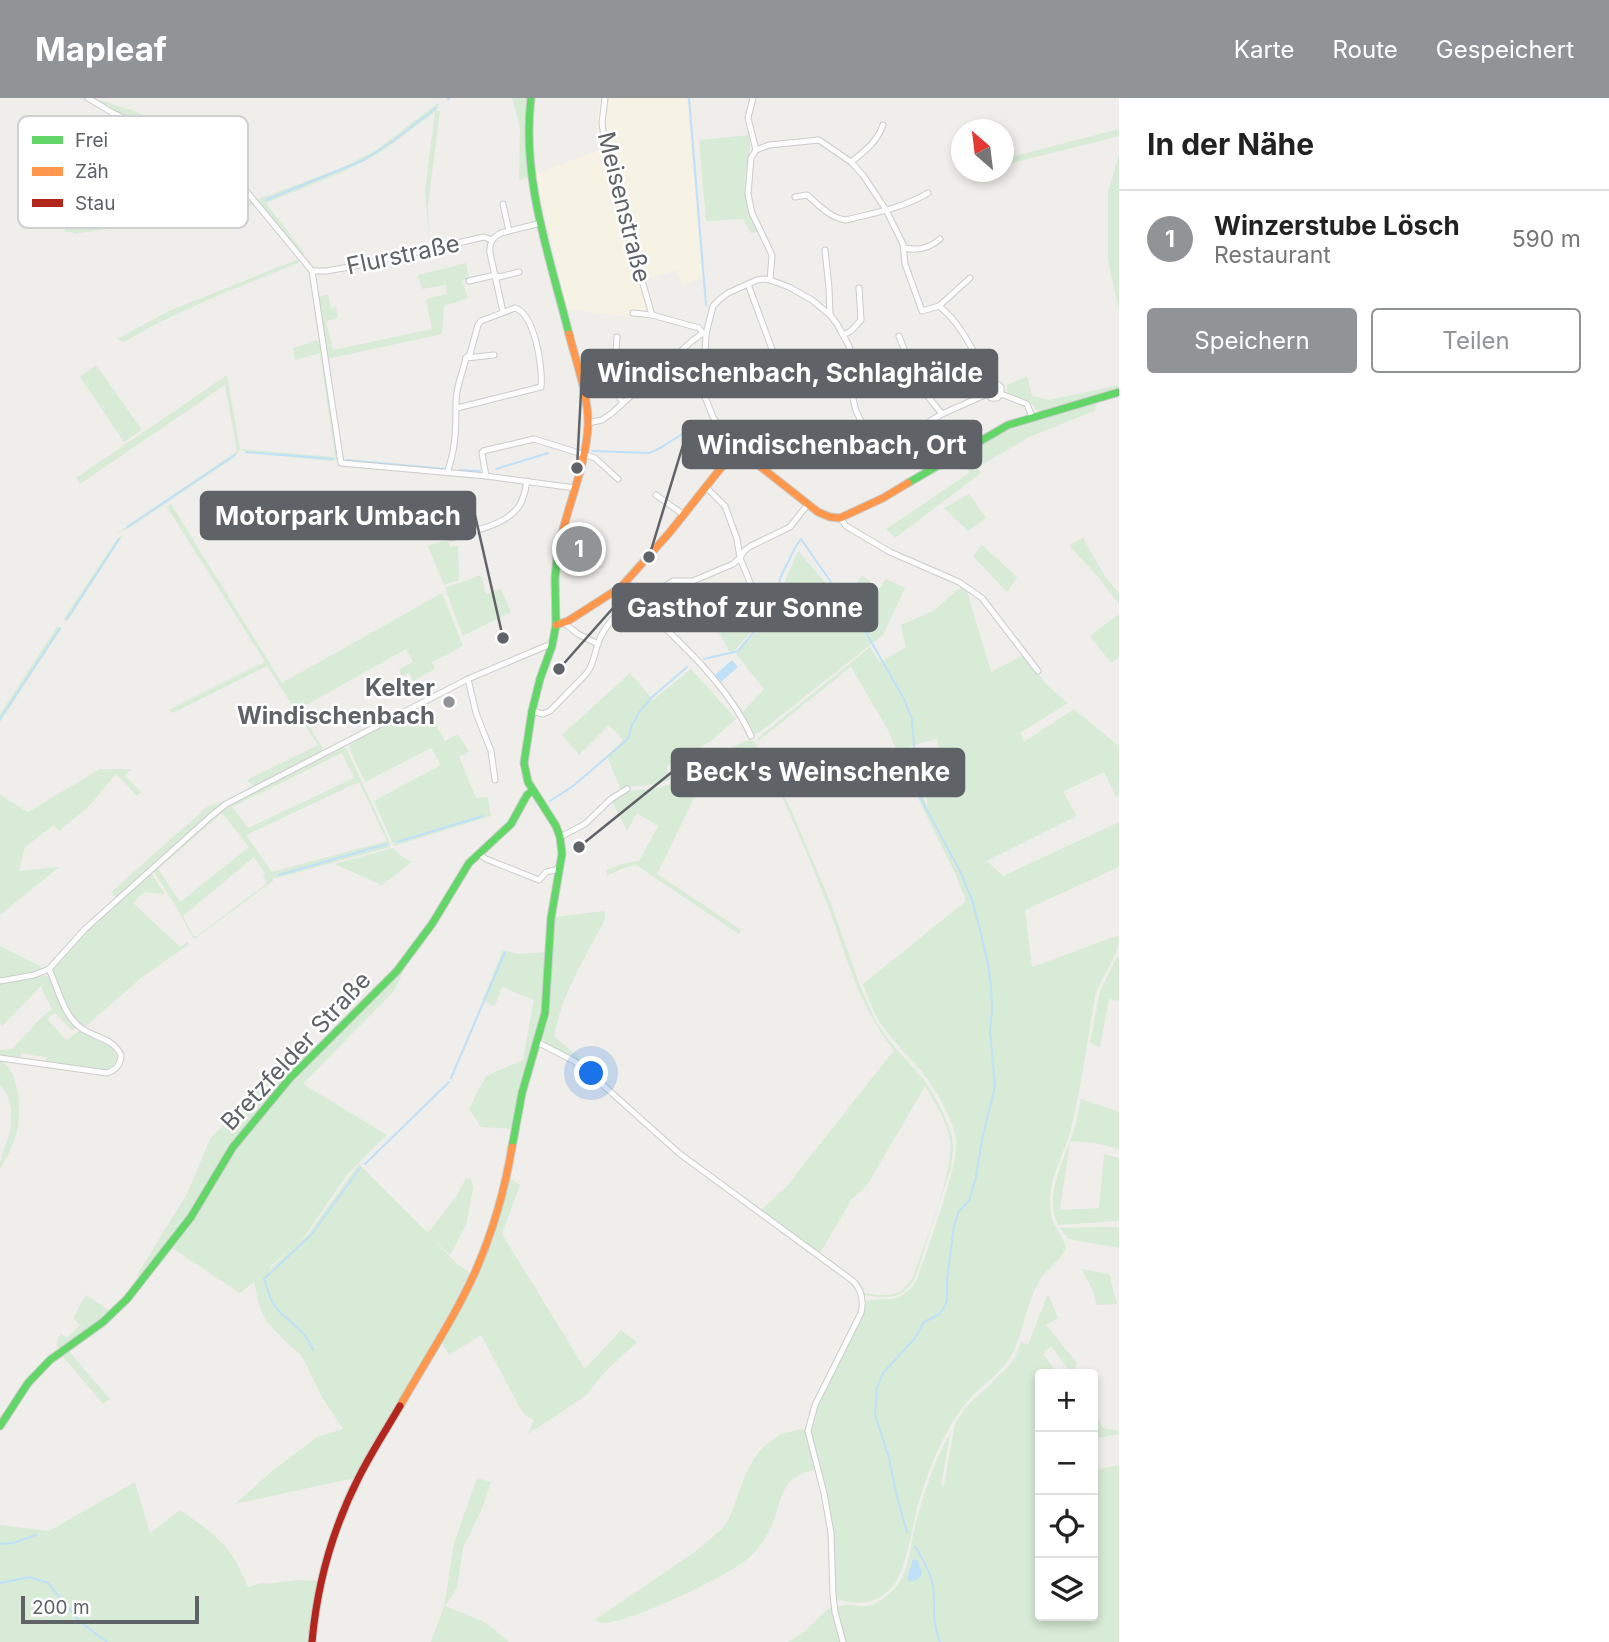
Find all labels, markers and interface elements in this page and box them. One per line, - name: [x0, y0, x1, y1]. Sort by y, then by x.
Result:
- text: Mapleaf: [35, 29, 167, 69]
- text: Karte: [1234, 35, 1294, 64]
- text: Route: [1332, 35, 1398, 64]
- text: Gespeichert: [1436, 35, 1574, 64]
- legend: [18, 116, 248, 228]
- north arrow: [951, 119, 1014, 182]
- text: In der Nähe: [1147, 126, 1314, 162]
- text: Frei: [75, 129, 108, 152]
- street label: Meisenstraße: [592, 129, 657, 285]
- text: Zäh: [75, 160, 109, 183]
- text: Stau: [75, 192, 115, 215]
- text: Winzerstube Lösch: [1214, 210, 1460, 241]
- text: 1: [1165, 225, 1175, 253]
- text: 590 m: [1512, 225, 1581, 253]
- street label: Flurstraße: [344, 228, 462, 281]
- text: Restaurant: [1214, 241, 1331, 269]
- button: Speichern: [1147, 308, 1357, 373]
- button: Teilen: [1371, 308, 1581, 373]
- callout: Windischenbach, Schlaghälde: [582, 350, 997, 397]
- text: Windischenbach, Schlaghälde: [597, 357, 983, 388]
- callout: Windischenbach, Ort: [683, 421, 981, 468]
- text: Windischenbach, Ort: [697, 429, 967, 460]
- callout: Motorpark Umbach: [201, 492, 475, 539]
- text: Motorpark Umbach: [215, 500, 461, 531]
- pin: 1: [556, 523, 602, 575]
- callout: Gasthof zur Sonne: [613, 584, 877, 631]
- text: Gasthof zur Sonne: [627, 592, 863, 623]
- place label: Kelter Windischenbach: [237, 673, 435, 730]
- marker: Kelter Windischenbach: [441, 694, 457, 710]
- callout: Beck's Weinschenke: [672, 749, 964, 796]
- text: Beck's Weinschenke: [686, 756, 950, 787]
- street label: Bretzfelder Straße: [215, 965, 377, 1136]
- your location: [574, 1056, 608, 1090]
- map controls: [1035, 1369, 1098, 1621]
- button: +: [1035, 1369, 1098, 1432]
- button: −: [1035, 1432, 1098, 1495]
- button: locate: [1035, 1495, 1098, 1558]
- button: layers: [1035, 1558, 1098, 1621]
- scale bar: [21, 1593, 200, 1625]
- text: 200 m: [32, 1596, 90, 1619]

